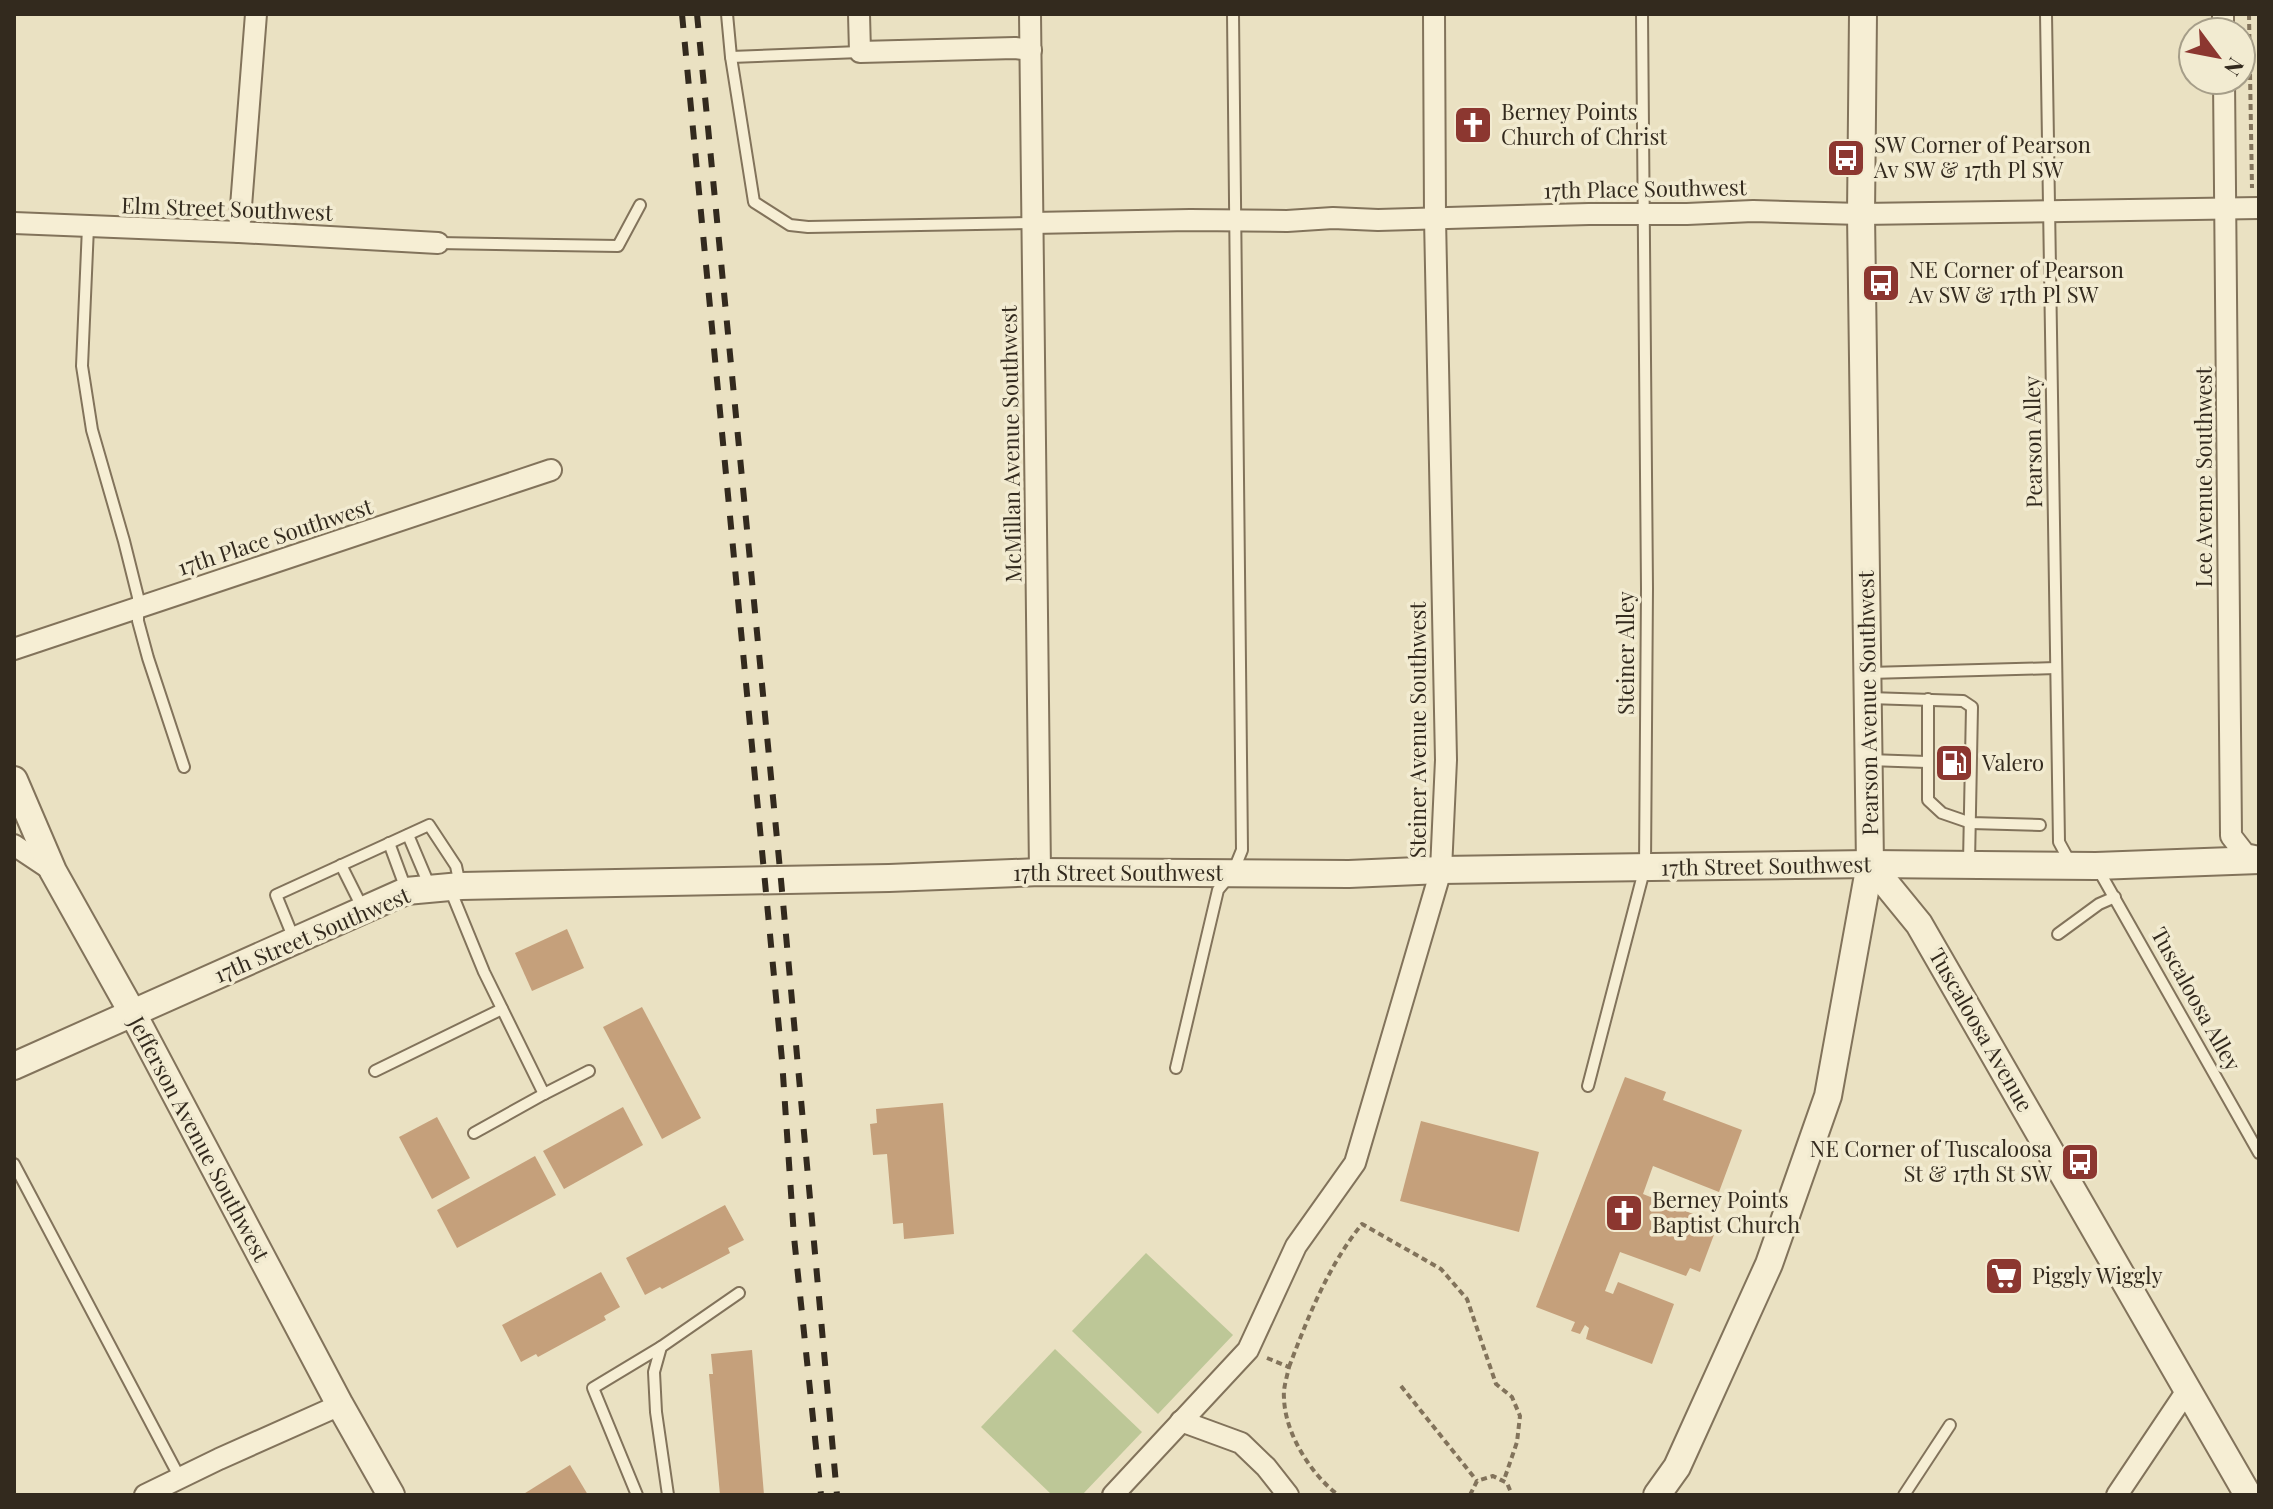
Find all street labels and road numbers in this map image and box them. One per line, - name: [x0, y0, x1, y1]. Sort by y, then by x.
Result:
- street label: 17th Place Southwest: [1543, 171, 1748, 205]
- street label: Elm Street Southwest: [121, 189, 335, 227]
- street label: McMillan Avenue Southwest: [993, 304, 1027, 583]
- street label: Lee Avenue Southwest: [2188, 365, 2218, 587]
- street label: Pearson Alley: [2016, 376, 2048, 509]
- street label: 17th Place Southwest: [173, 490, 377, 582]
- street label: Pearson Avenue Southwest: [1850, 569, 1884, 836]
- street label: Steiner Alley: [1610, 591, 1640, 715]
- street label: Steiner Avenue Southwest: [1402, 601, 1432, 858]
- street label: 17th Street Southwest: [1661, 848, 1873, 882]
- street label: 17th Street Southwest: [1013, 857, 1224, 887]
- street label: 17th Street Southwest: [209, 879, 415, 989]
- street label: Tuscaloosa Alley: [2145, 921, 2249, 1076]
- street label: Tuscaloosa Avenue: [1923, 942, 2041, 1117]
- street label: Jefferson Avenue Southwest: [122, 1010, 278, 1267]

